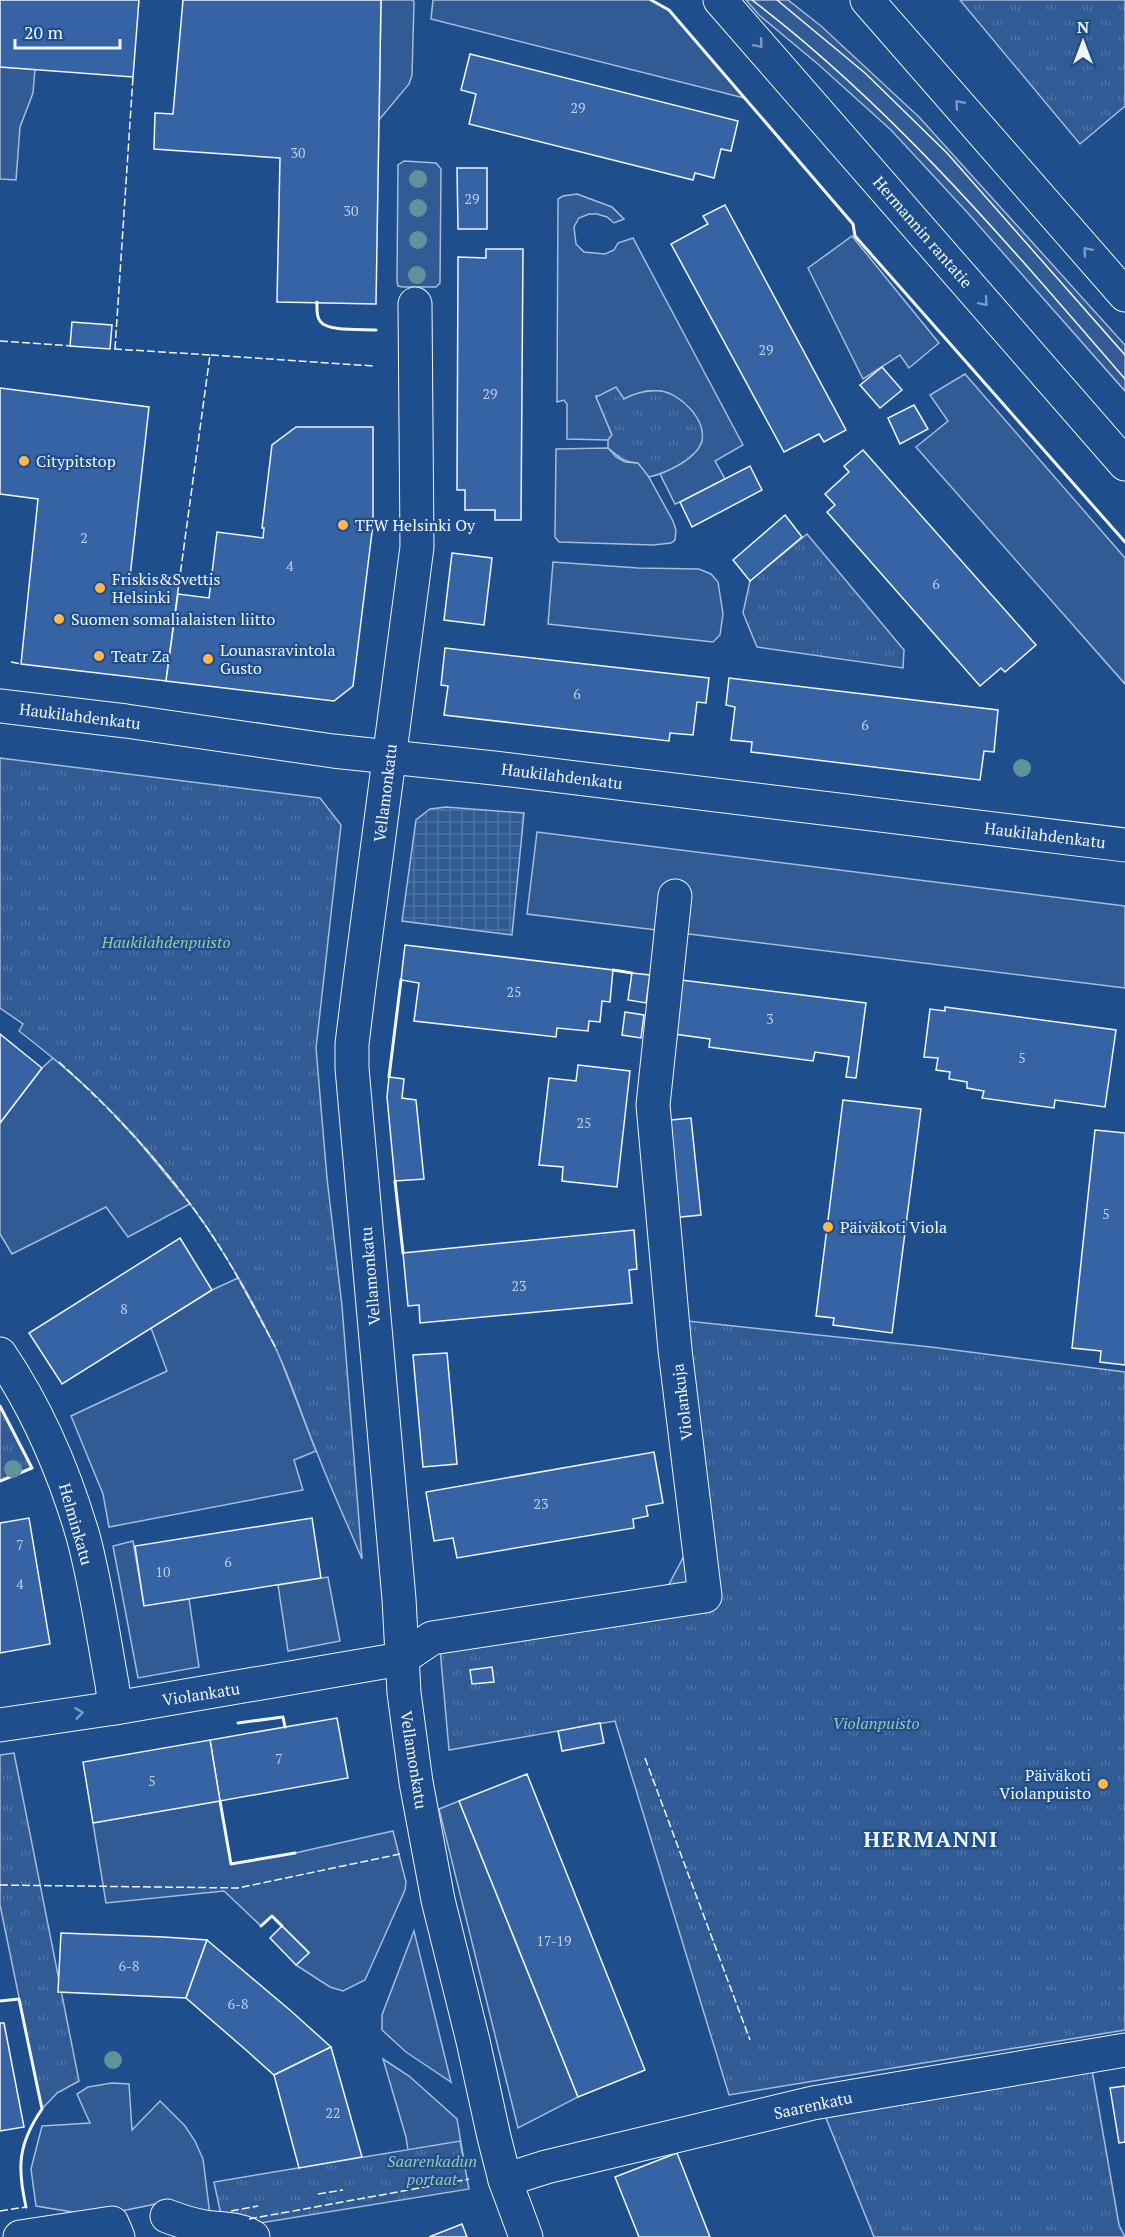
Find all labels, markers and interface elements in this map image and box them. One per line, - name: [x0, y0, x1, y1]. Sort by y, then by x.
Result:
- scale bar: [15, 12, 120, 50]
- north arrow: [1053, 12, 1113, 72]
- text: N: [1077, 16, 1089, 38]
- text: 20 m: [24, 20, 64, 44]
- one-way arrow: [752, 37, 763, 48]
- house number: 29: [571, 98, 585, 117]
- one-way arrow: [955, 100, 966, 111]
- house number: 30: [291, 143, 305, 162]
- street label: Hermannin rantatie: [868, 171, 978, 293]
- house number: 29: [465, 189, 479, 208]
- house number: 30: [344, 201, 358, 220]
- one-way arrow: [1083, 247, 1094, 258]
- one-way arrow: [977, 295, 988, 306]
- house number: 29: [759, 340, 773, 359]
- house number: 29: [483, 384, 497, 403]
- place label: Citypitstop: [36, 450, 116, 472]
- marker: Citypitstop: [17, 454, 31, 468]
- place label: TFW Helsinki Oy: [355, 514, 476, 536]
- marker: TFW Helsinki Oy: [336, 518, 350, 532]
- house number: 2: [80, 528, 88, 547]
- house number: 4: [286, 556, 294, 575]
- place label: Friskis&Svettis Helsinki: [112, 568, 221, 608]
- house number: 6: [932, 574, 940, 593]
- marker: Friskis&Svettis Helsinki: [93, 581, 107, 595]
- place label: Suomen somalialaisten liitto: [71, 608, 276, 630]
- marker: Suomen somalialaisten liitto: [52, 612, 66, 626]
- place label: Lounasravintola Gusto: [220, 639, 336, 679]
- place label: Teatr Za: [111, 645, 170, 667]
- marker: Teatr Za: [92, 649, 106, 663]
- marker: Lounasravintola Gusto: [201, 652, 215, 666]
- house number: 6: [573, 684, 581, 703]
- street label: Haukilahdenkatu: [18, 698, 142, 734]
- house number: 6: [861, 715, 869, 734]
- street label: Vellamonkatu: [368, 743, 402, 843]
- street label: Haukilahdenkatu: [500, 758, 624, 794]
- street label: Haukilahdenkatu: [983, 817, 1107, 853]
- park label: Haukilahdenpuisto: [100, 931, 231, 953]
- house number: 25: [507, 982, 521, 1001]
- house number: 3: [766, 1009, 774, 1028]
- house number: 5: [1018, 1048, 1026, 1067]
- house number: 25: [577, 1113, 591, 1132]
- house number: 5: [1102, 1204, 1110, 1223]
- place label: Päiväkoti Viola: [840, 1216, 947, 1238]
- marker: Päiväkoti Viola: [821, 1220, 835, 1234]
- street label: Vellamonkatu: [355, 1226, 385, 1326]
- house number: 23: [512, 1276, 526, 1295]
- house number: 8: [120, 1299, 128, 1318]
- street label: Violankuja: [666, 1362, 698, 1442]
- street label: Helminkatu: [54, 1481, 98, 1567]
- house number: 23: [534, 1494, 548, 1513]
- house number: 7: [16, 1535, 24, 1554]
- house number: 6: [224, 1552, 232, 1571]
- house number: 10: [156, 1562, 170, 1581]
- house number: 4: [16, 1574, 24, 1593]
- street label: Violankatu: [161, 1677, 241, 1711]
- one-way arrow: [74, 1707, 83, 1719]
- street label: Vellamonkatu: [395, 1709, 433, 1811]
- park label: Violanpuisto: [832, 1712, 920, 1734]
- house number: 7: [275, 1749, 283, 1768]
- place label: Päiväkoti Violanpuisto: [999, 1764, 1091, 1804]
- house number: 5: [148, 1771, 156, 1790]
- marker: Päiväkoti Violanpuisto: [1096, 1777, 1110, 1791]
- district label: HERMANNI: [863, 1824, 999, 1853]
- house number: 17-19: [536, 1931, 572, 1950]
- house number: 6-8: [119, 1956, 139, 1975]
- house number: 6-8: [228, 1994, 248, 2013]
- street label: Saarenkatu: [772, 2086, 854, 2124]
- house number: 22: [326, 2103, 340, 2122]
- park label: Saarenkadun portaat: [387, 2150, 477, 2190]

